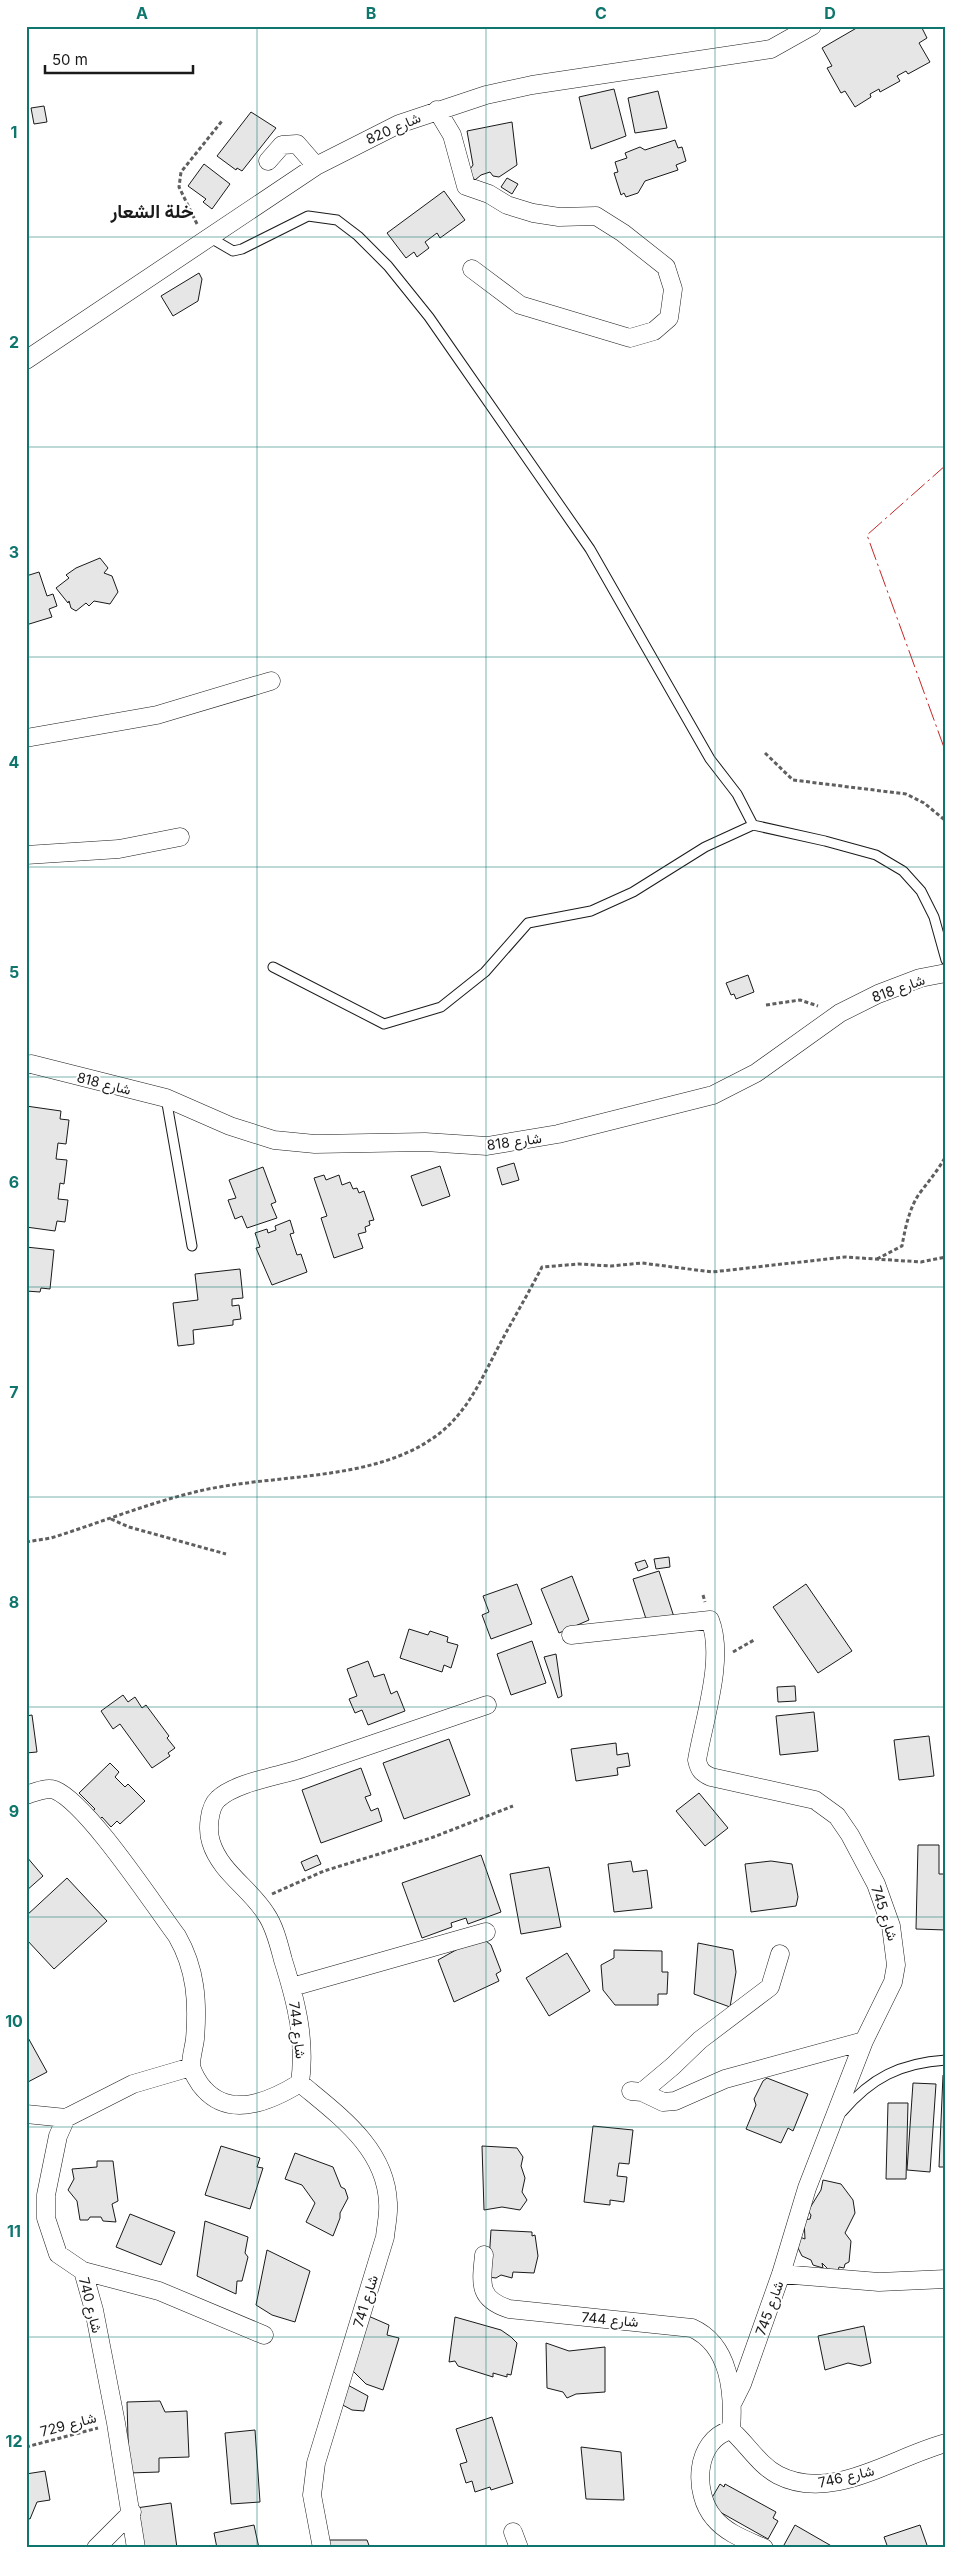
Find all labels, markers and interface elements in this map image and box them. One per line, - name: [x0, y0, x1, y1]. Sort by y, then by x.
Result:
- text: A: [136, 3, 148, 23]
- text: B: [366, 3, 376, 23]
- text: C: [595, 3, 607, 23]
- text: D: [824, 3, 836, 23]
- scale bar: [45, 42, 192, 74]
- text: 50 m: [52, 50, 88, 69]
- street label: شارع 820: [363, 108, 424, 150]
- text: 1: [11, 122, 17, 142]
- district label: خلة الشعار: [109, 200, 194, 224]
- text: 2: [9, 332, 19, 352]
- text: 3: [9, 542, 19, 562]
- text: 4: [9, 752, 20, 772]
- text: 5: [9, 962, 19, 982]
- street label: شارع 818: [869, 971, 928, 1008]
- street label: شارع 818: [74, 1068, 133, 1101]
- street label: شارع 818: [486, 1129, 543, 1156]
- text: 6: [9, 1172, 19, 1192]
- text: 7: [9, 1382, 19, 1402]
- text: 8: [9, 1592, 19, 1612]
- text: 9: [9, 1801, 19, 1821]
- street label: شارع 745: [865, 1883, 902, 1944]
- street label: شارع 744: [283, 2001, 310, 2060]
- text: 10: [5, 2011, 23, 2031]
- text: 11: [7, 2221, 21, 2241]
- street label: شارع 741: [349, 2273, 384, 2330]
- street label: شارع 740: [73, 2275, 106, 2335]
- street label: شارع 745: [751, 2278, 790, 2339]
- street label: شارع 744: [580, 2308, 639, 2333]
- street label: شارع 729: [38, 2408, 99, 2443]
- text: 12: [6, 2431, 22, 2451]
- street label: شارع 746: [816, 2461, 876, 2494]

